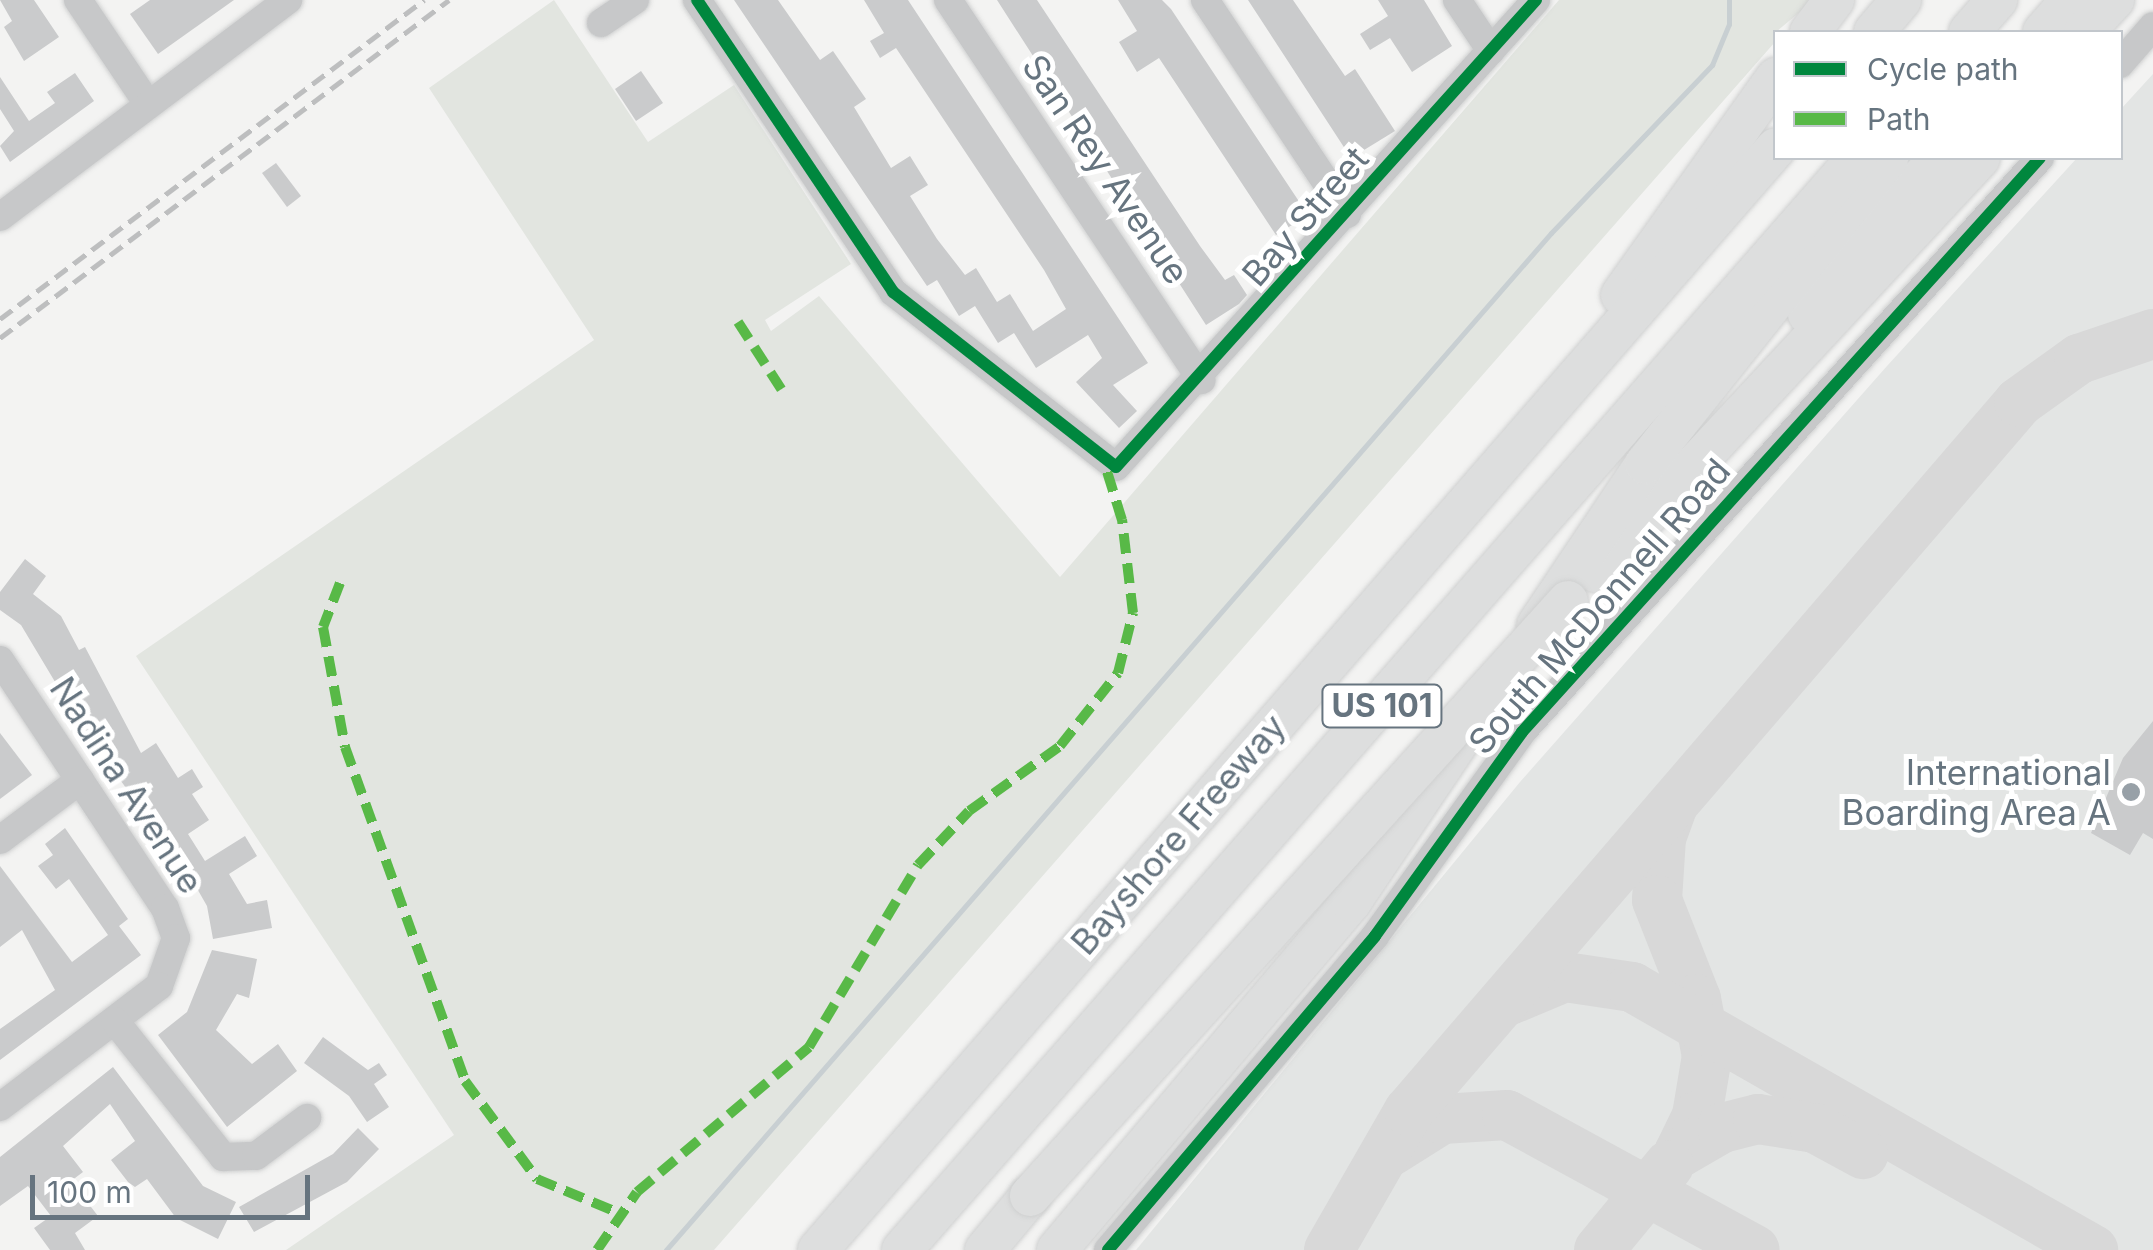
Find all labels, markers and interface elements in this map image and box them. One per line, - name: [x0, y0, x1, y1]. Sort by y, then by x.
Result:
- legend: [1773, 30, 2123, 160]
- street label: San Rey Avenue: [1014, 47, 1198, 291]
- text: Cycle path: [1867, 51, 2019, 87]
- text: Path: [1867, 101, 1931, 137]
- street label: Bay Street: [1233, 138, 1377, 294]
- street label: South McDonnell Road: [1459, 450, 1739, 762]
- street label: Nadina Avenue: [42, 669, 212, 901]
- road number: US 101: [1320, 679, 1444, 733]
- street label: Bayshore Freeway: [1062, 705, 1294, 963]
- place label: International Boarding Area A: [1841, 751, 2111, 833]
- marker: International Boarding Area A: [2120, 781, 2142, 803]
- scale bar: [35, 1155, 315, 1217]
- text: 100 m: [47, 1174, 132, 1210]

